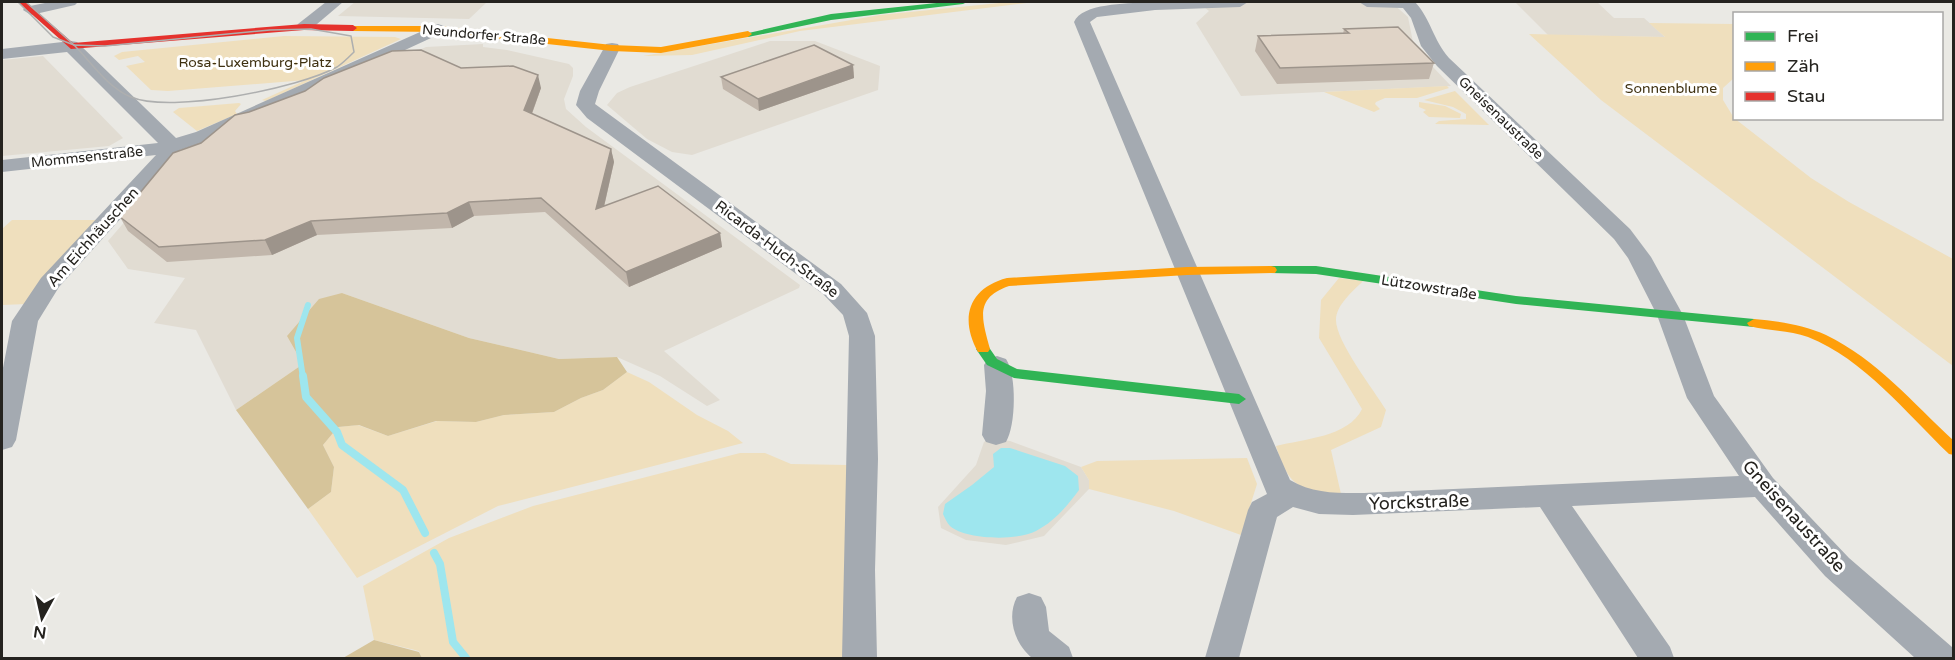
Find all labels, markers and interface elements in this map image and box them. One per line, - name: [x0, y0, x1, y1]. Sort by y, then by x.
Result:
- legend: [1733, 12, 1943, 120]
- street label: Neundorfer Straße: [422, 21, 547, 49]
- text: Frei: [1787, 25, 1819, 47]
- park label: Rosa-Luxemburg-Platz: [178, 54, 332, 71]
- text: Zäh: [1787, 55, 1820, 77]
- street label: Gneisenaustraße: [1455, 73, 1547, 163]
- park label: Sonnenblume: [1625, 80, 1717, 97]
- text: Stau: [1787, 85, 1826, 107]
- street label: Mommsenstraße: [30, 143, 144, 171]
- street label: Am Eichhäuschen: [44, 183, 142, 291]
- street label: Ricarda-Huch-Straße: [712, 197, 842, 301]
- street label: Lützowstraße: [1380, 271, 1478, 303]
- street label: Gneisenaustraße: [1738, 455, 1850, 577]
- street label: Yorckstraße: [1368, 489, 1470, 515]
- north arrow: [12, 588, 72, 648]
- text: N: [32, 621, 48, 643]

